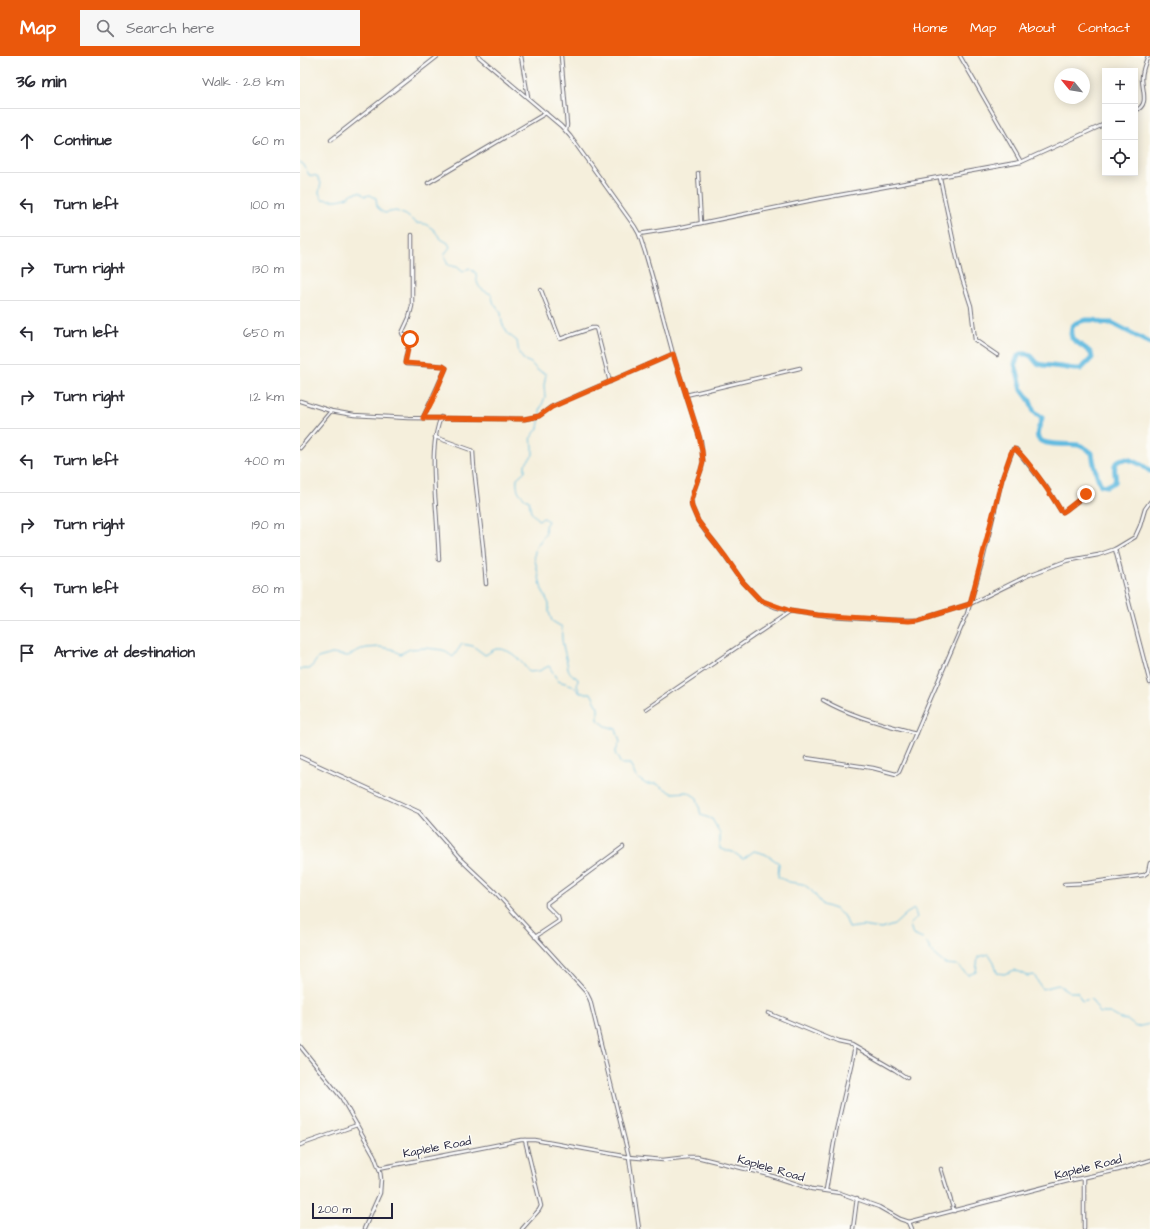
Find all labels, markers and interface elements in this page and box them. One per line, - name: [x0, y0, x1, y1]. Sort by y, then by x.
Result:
- search box: [80, 10, 360, 46]
- text: Map: [20, 15, 56, 42]
- icon: search: [94, 17, 116, 39]
- text: Search here: [126, 18, 215, 39]
- text: Home: [913, 18, 948, 38]
- text: Map: [970, 18, 996, 38]
- text: About: [1018, 18, 1056, 38]
- text: Contact: [1078, 18, 1130, 38]
- north arrow: [1054, 68, 1090, 104]
- map controls: [1102, 68, 1138, 176]
- button: +: [1102, 68, 1138, 104]
- text: 36 min: [16, 70, 66, 94]
- text: Walk · 2.8 km: [202, 73, 284, 91]
- button: −: [1102, 104, 1138, 140]
- icon: ahead: [16, 130, 38, 152]
- text: Continue: [54, 130, 112, 151]
- text: 60 m: [252, 132, 284, 150]
- button: locate: [1102, 140, 1138, 176]
- icon: left: [16, 194, 38, 216]
- text: Turn left: [54, 194, 118, 215]
- text: 100 m: [251, 196, 284, 214]
- icon: right: [16, 258, 38, 280]
- text: Turn right: [54, 258, 125, 279]
- text: 130 m: [252, 260, 284, 278]
- icon: left: [16, 322, 38, 344]
- text: Turn left: [54, 322, 118, 343]
- text: 650 m: [243, 324, 284, 342]
- route start: [401, 330, 419, 348]
- icon: right: [16, 386, 38, 408]
- text: Turn right: [54, 386, 125, 407]
- text: 1.2 km: [250, 388, 284, 406]
- icon: left: [16, 450, 38, 472]
- text: Turn left: [54, 450, 118, 471]
- text: 400 m: [243, 452, 284, 470]
- route end: [1077, 485, 1095, 503]
- icon: right: [16, 514, 38, 536]
- text: Turn right: [54, 514, 125, 535]
- text: 190 m: [251, 516, 284, 534]
- icon: left: [16, 578, 38, 600]
- text: Turn left: [54, 578, 118, 599]
- text: 80 m: [252, 580, 284, 598]
- icon: arrive: [16, 642, 38, 664]
- text: Arrive at destination: [54, 642, 195, 663]
- street label: Kaplele Road: [402, 1133, 473, 1162]
- street label: Kaplele Road: [735, 1151, 806, 1186]
- street label: Kaplele Road: [1052, 1151, 1124, 1184]
- scale bar: [312, 1201, 393, 1220]
- text: 200 m: [318, 1202, 351, 1217]

